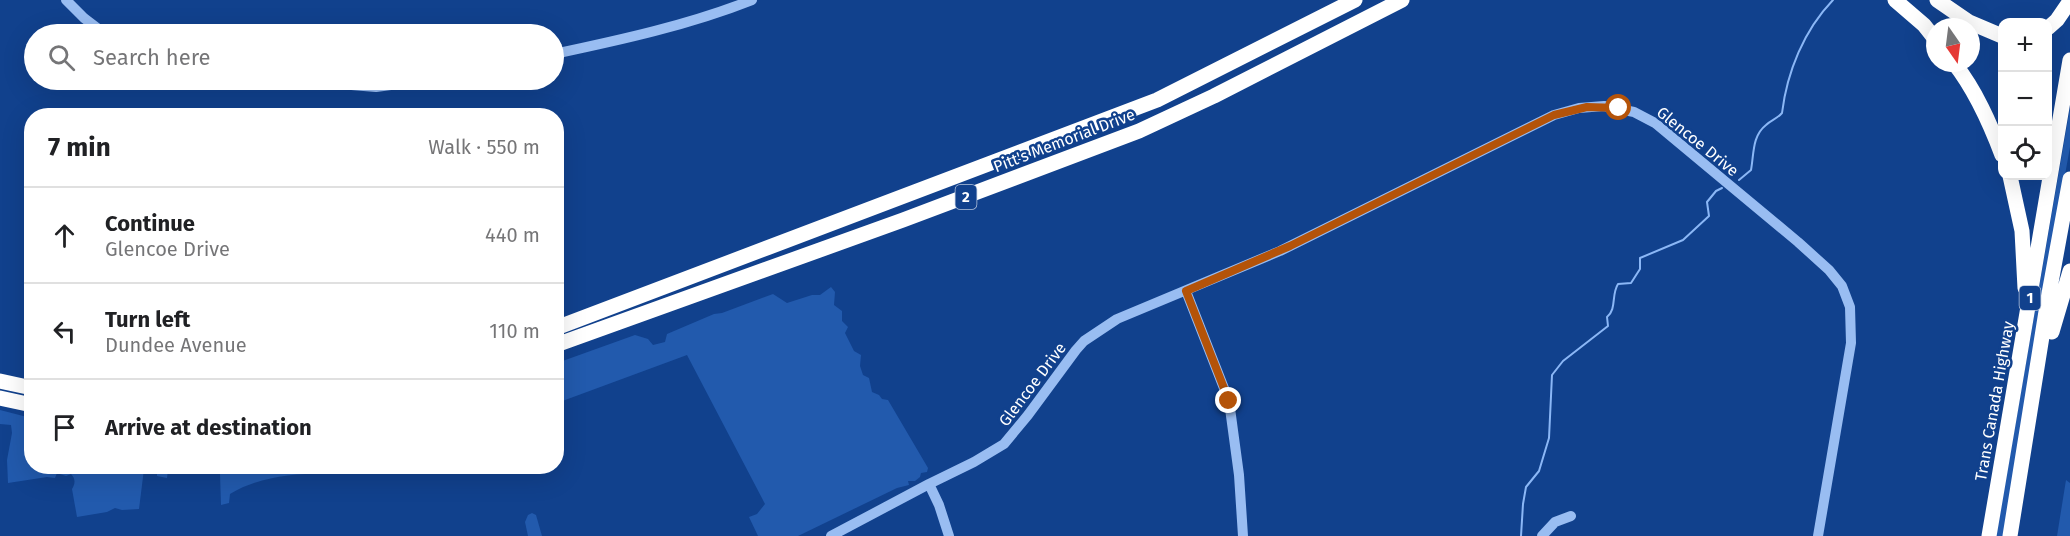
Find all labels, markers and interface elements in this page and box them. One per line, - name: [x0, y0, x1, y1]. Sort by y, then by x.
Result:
- north arrow: [1926, 18, 1980, 72]
- map controls: [1998, 18, 2052, 180]
- button: +: [1998, 18, 2052, 72]
- search box: [24, 24, 564, 90]
- icon: search: [45, 41, 78, 74]
- text: Search here: [93, 44, 211, 71]
- button: −: [1998, 72, 2052, 126]
- route start: [1605, 94, 1631, 120]
- street label: Glencoe Drive: [1653, 103, 1743, 180]
- street label: Pitt's Memorial Drive: [991, 105, 1138, 176]
- button: locate: [1998, 126, 2052, 180]
- text: 7 min: [48, 132, 111, 163]
- text: Walk · 550 m: [428, 135, 540, 159]
- road number: 2: [956, 185, 976, 209]
- text: Continue: [105, 210, 195, 237]
- icon: ahead: [48, 219, 81, 252]
- text: 440 m: [485, 223, 540, 247]
- text: Glencoe Drive: [105, 237, 230, 261]
- road number: 1: [2020, 286, 2040, 310]
- text: Turn left: [105, 306, 190, 333]
- icon: left: [48, 315, 81, 348]
- text: 110 m: [489, 319, 540, 343]
- street label: Trans Canada Highway: [1971, 320, 2018, 483]
- text: Dundee Avenue: [105, 333, 247, 357]
- street label: Glencoe Drive: [995, 339, 1070, 430]
- route end: [1215, 387, 1241, 413]
- icon: arrive: [48, 411, 81, 444]
- text: Arrive at destination: [105, 414, 312, 441]

